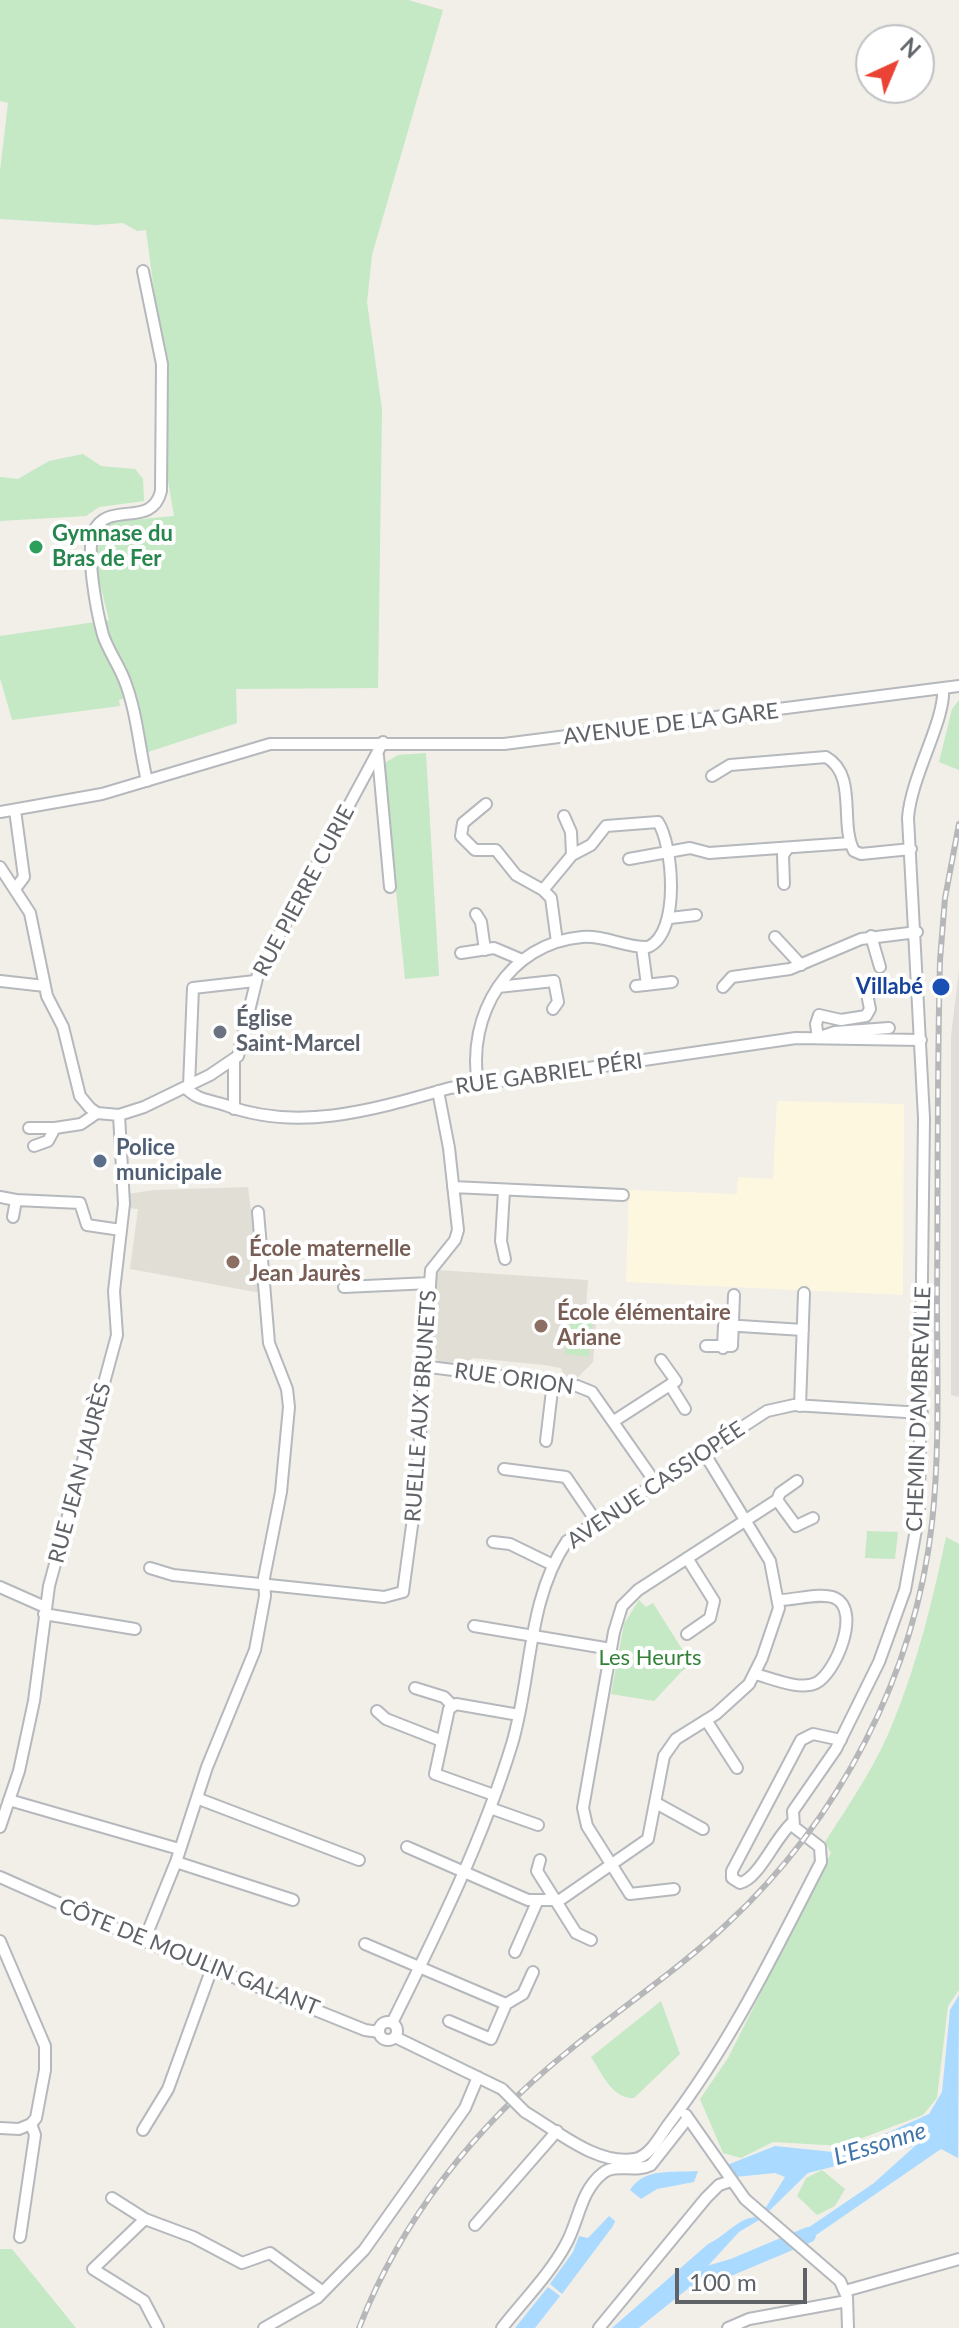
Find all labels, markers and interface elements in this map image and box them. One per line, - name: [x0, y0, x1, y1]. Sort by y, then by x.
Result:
- north arrow: [855, 24, 935, 104]
- text: N: [895, 32, 926, 63]
- place label: Gymnase du Bras de Fer: [52, 521, 173, 572]
- marker: Gymnase du Bras de Fer: [27, 538, 45, 556]
- street label: AVENUE DE LA GARE: [562, 698, 780, 750]
- street label: RUE PIERRE CURIE: [248, 801, 360, 981]
- place label: Villabé: [856, 974, 923, 1000]
- marker: Villabé: [930, 976, 952, 998]
- place label: Église Saint-Marcel: [236, 1006, 360, 1058]
- marker: Église Saint-Marcel: [211, 1023, 229, 1041]
- street label: RUE GABRIEL PÉRI: [454, 1048, 644, 1100]
- place label: Police municipale: [116, 1135, 222, 1186]
- marker: Police municipale: [91, 1152, 109, 1170]
- place label: École maternelle Jean Jaurès: [249, 1236, 411, 1288]
- marker: École maternelle Jean Jaurès: [224, 1253, 242, 1271]
- street label: CHEMIN D'AMBREVILLE: [902, 1286, 936, 1532]
- street label: RUELLE AUX BRUNETS: [400, 1289, 442, 1523]
- place label: École élémentaire Ariane: [557, 1300, 731, 1352]
- marker: École élémentaire Ariane: [532, 1317, 550, 1335]
- street label: RUE ORION: [453, 1358, 575, 1400]
- street label: RUE JEAN JAURÈS: [43, 1380, 117, 1566]
- street label: AVENUE CASSIOPÉE: [562, 1416, 750, 1554]
- park label: Les Heurts: [598, 1645, 702, 1671]
- street label: CÔTE DE MOULIN GALANT: [55, 1893, 323, 2021]
- water label: L'Essonne: [830, 2116, 930, 2172]
- scale bar: [679, 2252, 811, 2302]
- text: 100 m: [689, 2267, 757, 2296]

